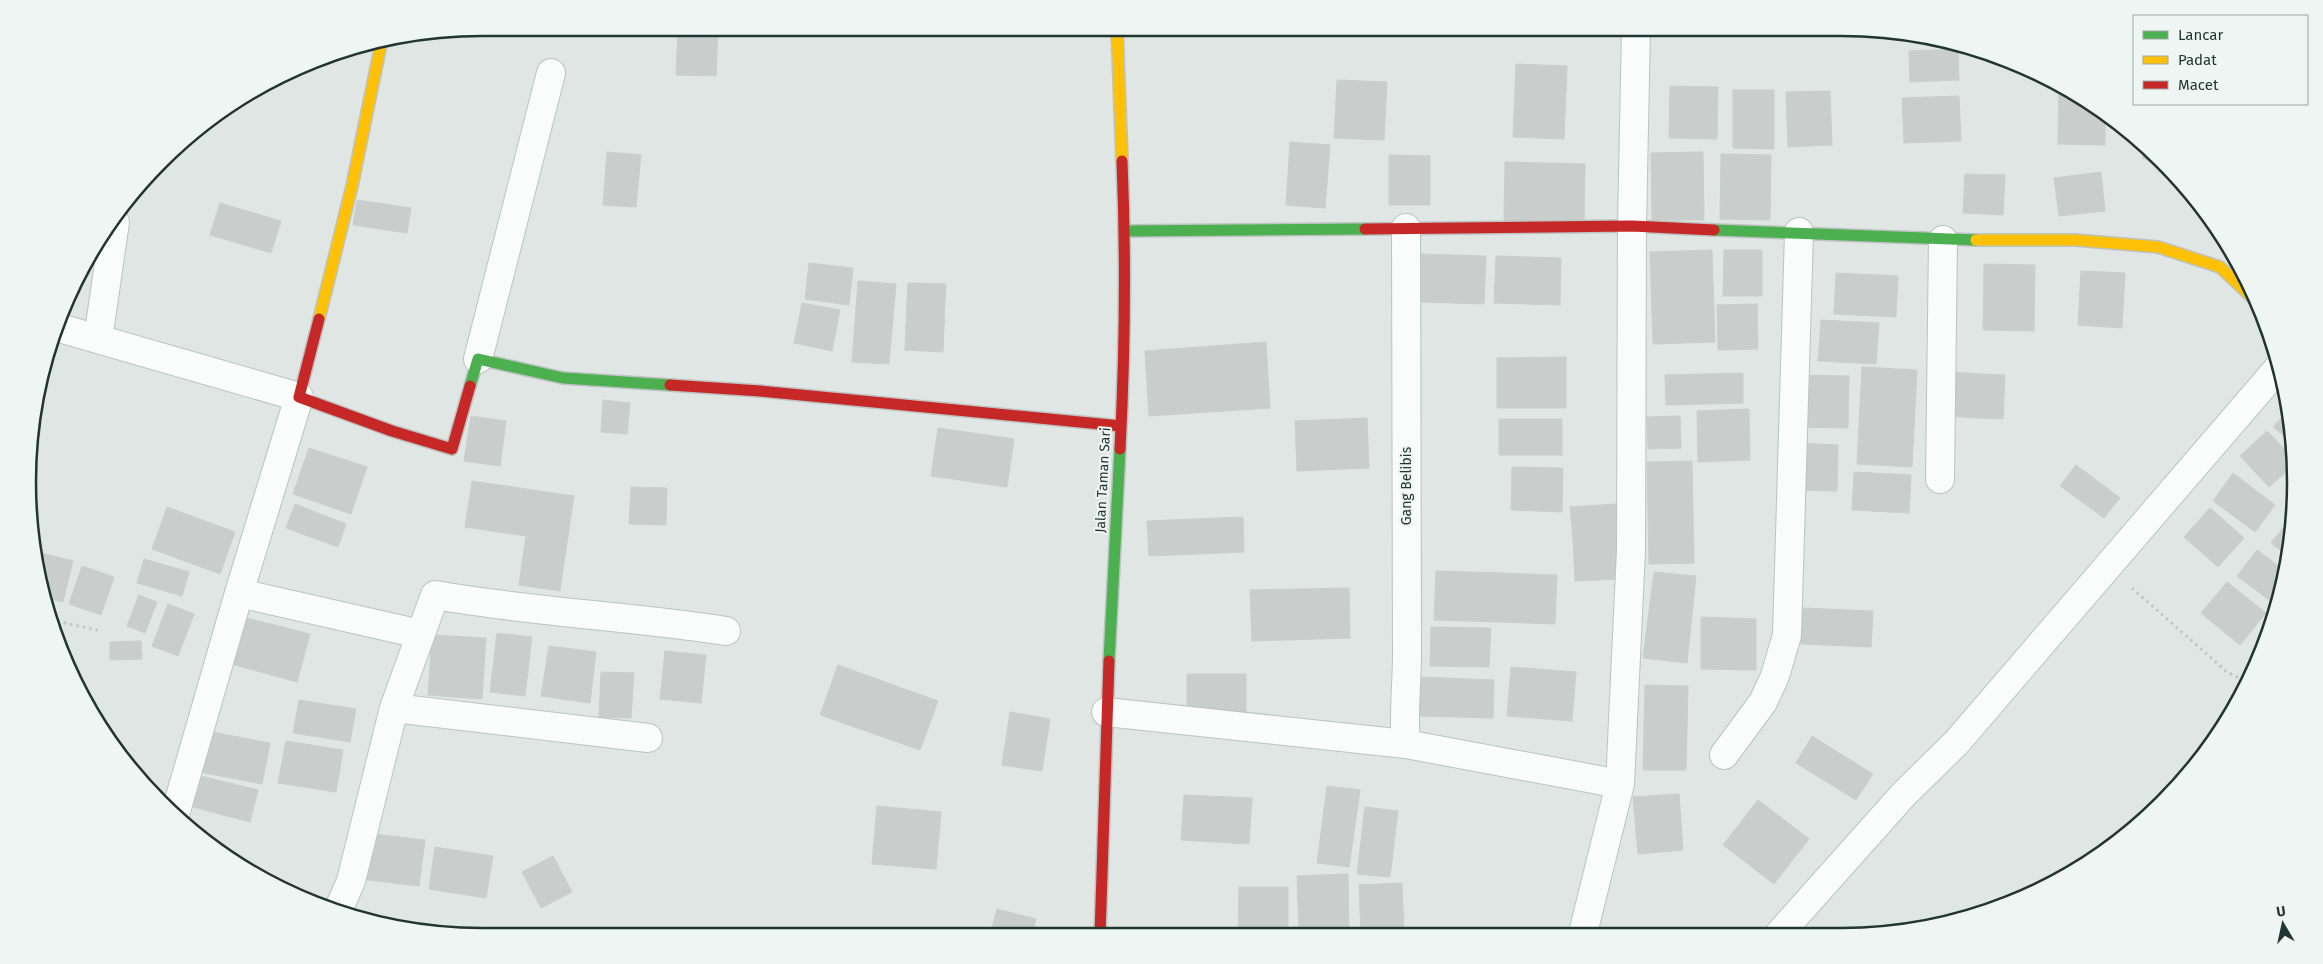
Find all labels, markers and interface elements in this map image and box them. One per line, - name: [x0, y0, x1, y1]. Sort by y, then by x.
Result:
- legend: [2133, 15, 2308, 105]
- text: Lancar: [2178, 26, 2223, 44]
- text: Padat: [2178, 51, 2217, 69]
- text: Macet: [2178, 76, 2219, 94]
- street label: Jalan Taman Sari: [1092, 427, 1114, 533]
- street label: Gang Belibis: [1398, 446, 1415, 525]
- north arrow: [2258, 899, 2308, 949]
- text: U: [2275, 903, 2287, 921]

